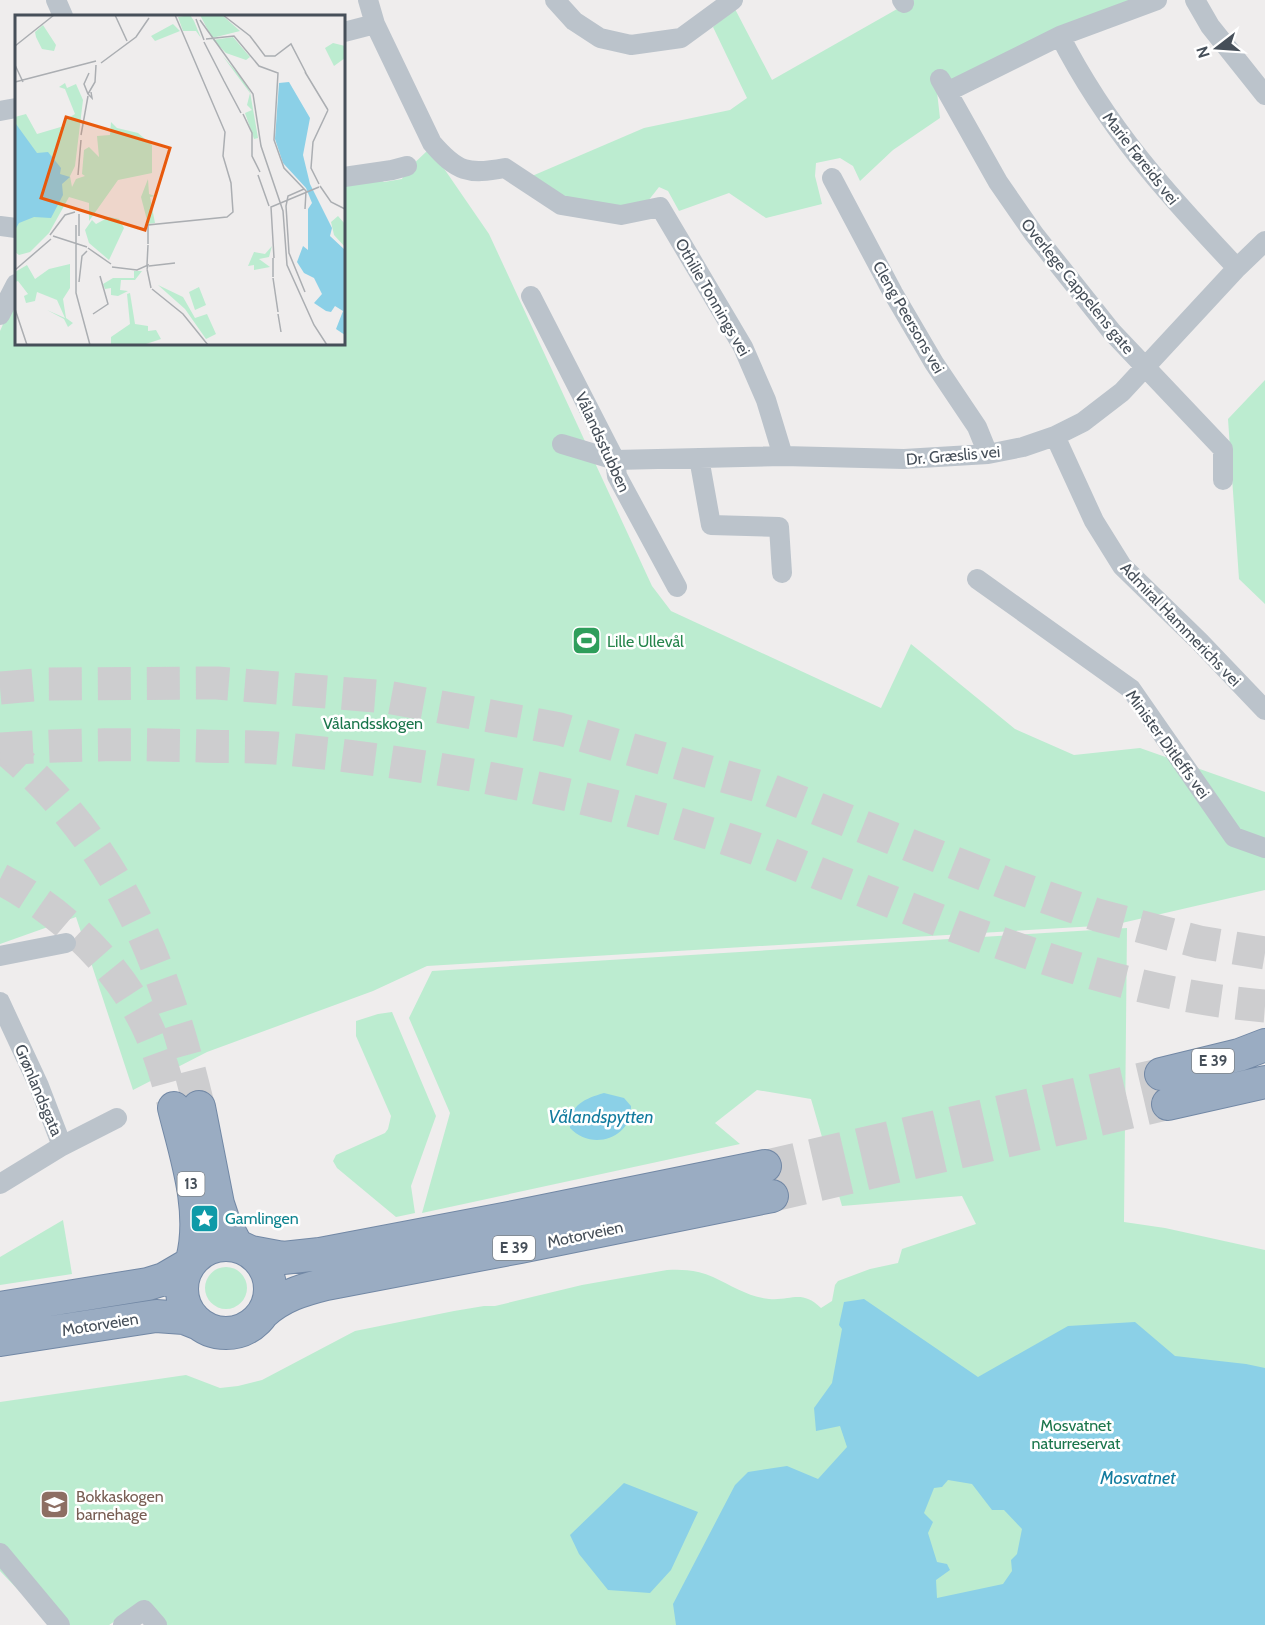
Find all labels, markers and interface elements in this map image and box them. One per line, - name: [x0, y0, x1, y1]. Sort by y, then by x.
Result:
- inset map: [15, 15, 345, 345]
- north arrow: [1187, 18, 1247, 78]
- text: N: [1192, 44, 1214, 60]
- street label: Marie Føreids vei: [1099, 108, 1183, 208]
- street label: Overlege Cappelens gate: [1017, 215, 1138, 358]
- street label: Othilie Tonnings vei: [671, 235, 754, 359]
- street label: Cleng Peersons vei: [869, 258, 948, 377]
- street label: Vålandsstubben: [571, 389, 634, 495]
- street label: Dr. Græslis vei: [905, 442, 1001, 469]
- street label: Admiral Hammerichs vei: [1117, 558, 1245, 690]
- sports icon: Lille Ullevål: [570, 625, 602, 657]
- place label: Lille Ullevål: [607, 632, 684, 651]
- street label: Minister Ditleffs vei: [1122, 686, 1213, 802]
- park label: Vålandsskogen: [323, 714, 423, 733]
- street label: Grønlandsgata: [11, 1042, 66, 1139]
- road number: E 39: [1192, 1049, 1234, 1073]
- water label: Vålandspytten: [548, 1106, 654, 1128]
- road number: 13: [178, 1172, 204, 1196]
- place icon: Gamlingen: [188, 1202, 220, 1234]
- place label: Gamlingen: [225, 1209, 299, 1228]
- street label: Motorveien: [545, 1217, 625, 1252]
- road number: E 39: [493, 1236, 535, 1260]
- street label: Motorveien: [61, 1309, 140, 1340]
- park label: Mosvatnet naturreservat: [1032, 1416, 1121, 1453]
- water label: Mosvatnet: [1099, 1467, 1176, 1489]
- place label: Bokkaskogen barnehage: [76, 1487, 164, 1524]
- school or university icon: Bokkaskogen barnehage: [39, 1489, 71, 1521]

